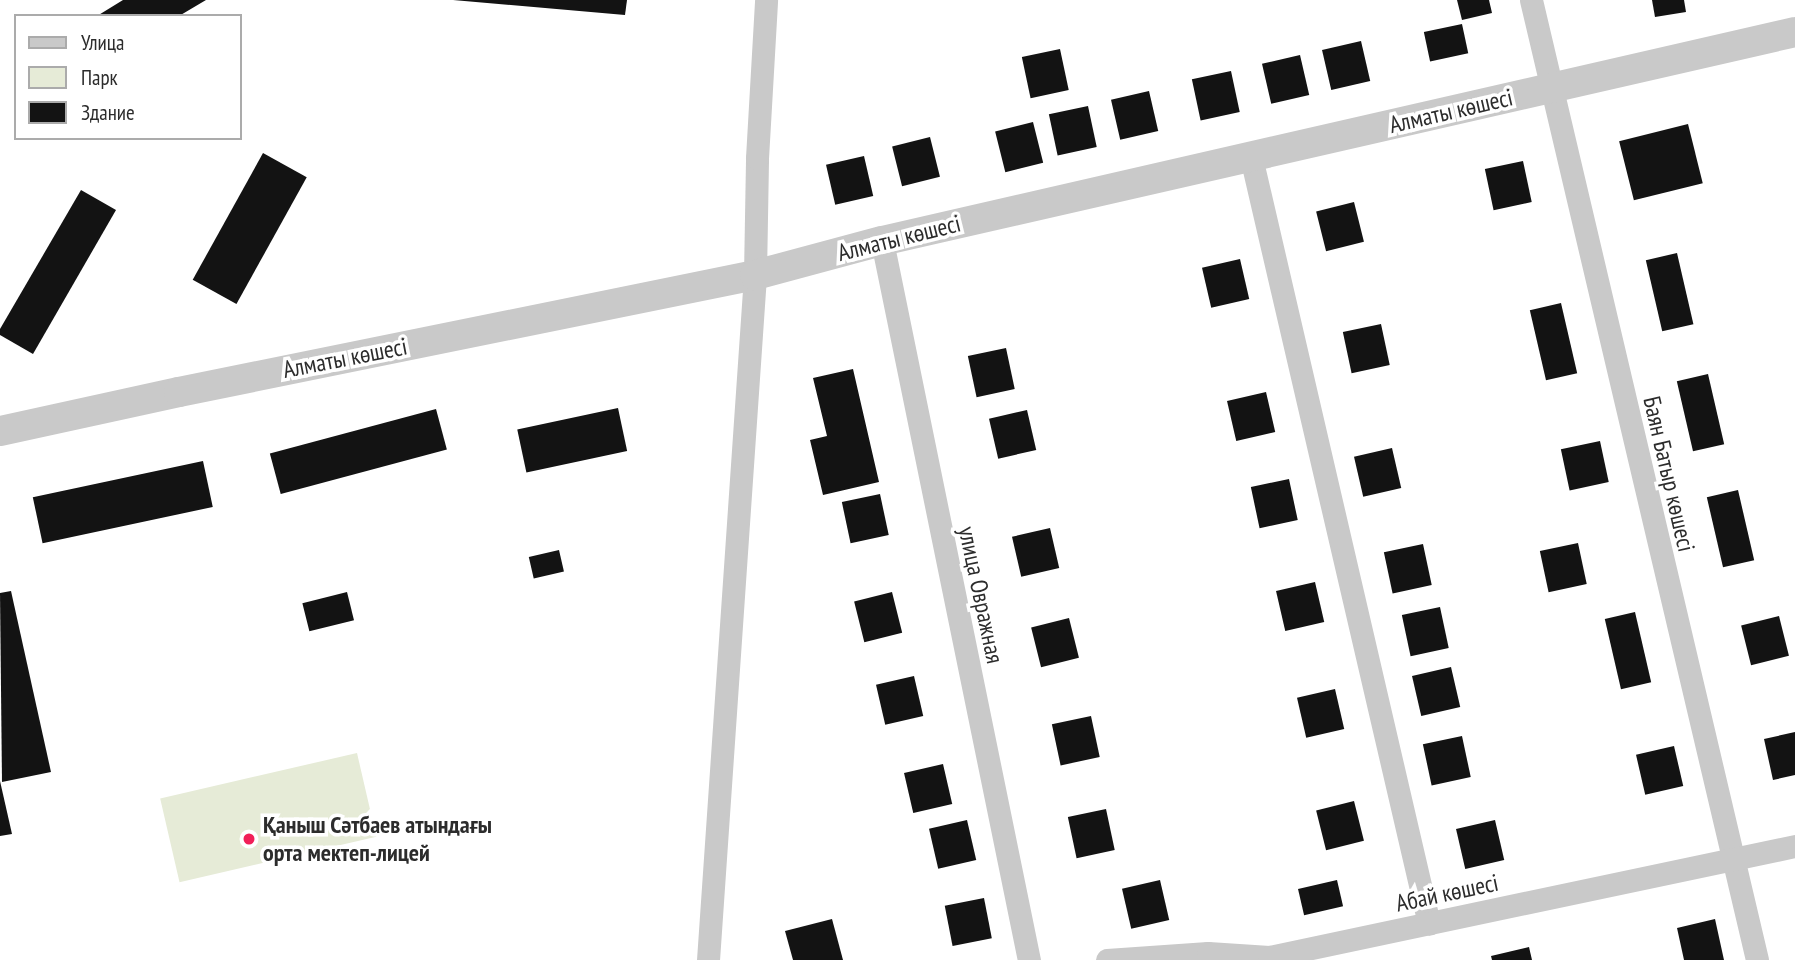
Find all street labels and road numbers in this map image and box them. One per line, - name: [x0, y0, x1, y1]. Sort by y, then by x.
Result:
- street label: Алматы көшесі: [1386, 83, 1516, 139]
- street label: Алматы көшесі: [834, 209, 964, 267]
- street label: Алматы көшесі: [280, 332, 410, 384]
- street label: Баян Батыр көшесі: [1637, 393, 1701, 555]
- street label: улица Овражная: [952, 524, 1010, 666]
- street label: Абай көшесі: [1393, 868, 1501, 918]

